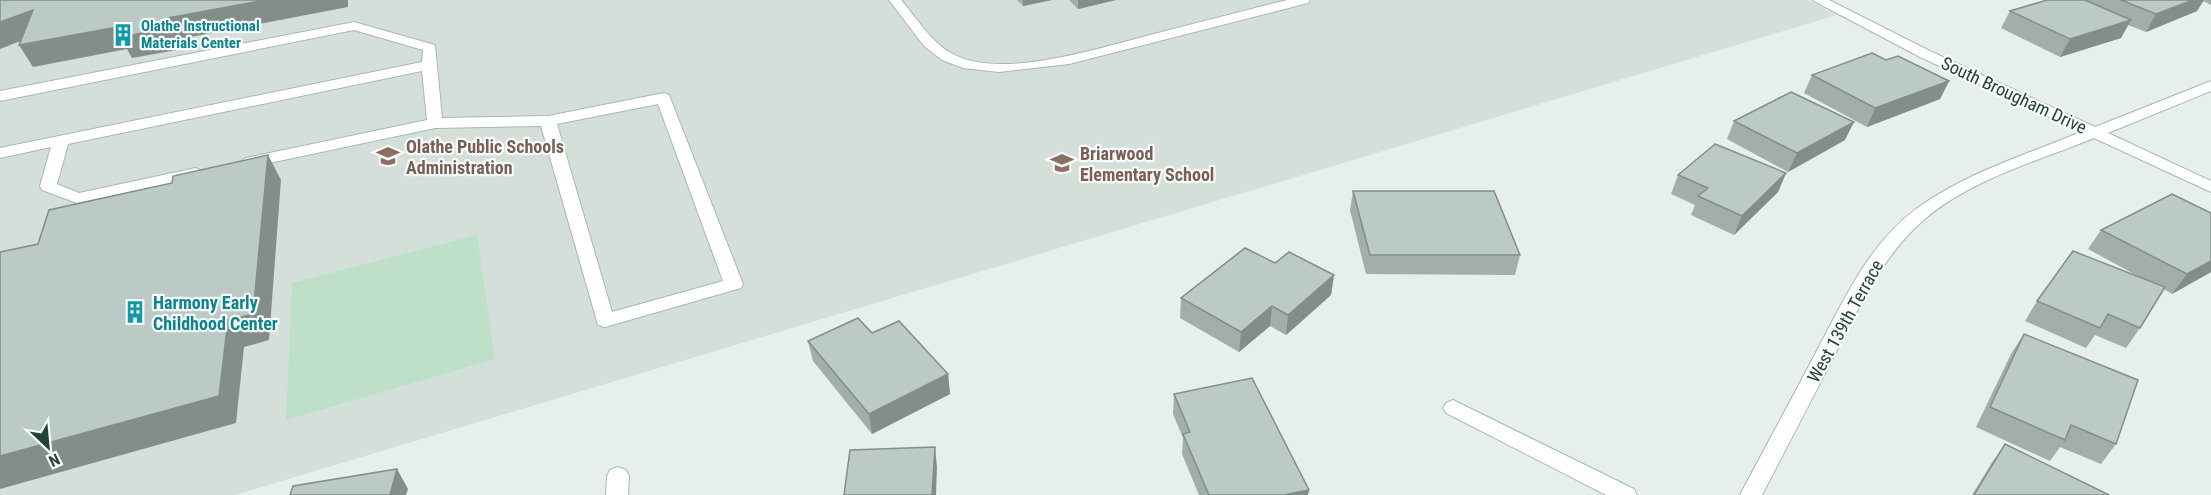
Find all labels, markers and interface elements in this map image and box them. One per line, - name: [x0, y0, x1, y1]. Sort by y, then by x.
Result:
- place label: Olathe Instructional Materials Center: [141, 17, 260, 52]
- building icon: Olathe Instructional Materials Center: [110, 22, 136, 48]
- street label: South Brougham Drive: [1938, 52, 2090, 138]
- place label: Olathe Public Schools Administration: [406, 136, 564, 178]
- school or university icon: Olathe Public Schools Administration: [375, 143, 401, 169]
- place label: Briarwood Elementary School: [1080, 143, 1214, 185]
- school or university icon: Briarwood Elementary School: [1049, 150, 1075, 176]
- street label: West 139th Terrace: [1803, 256, 1887, 386]
- place label: Harmony Early Childhood Center: [153, 292, 278, 334]
- building icon: Harmony Early Childhood Center: [122, 299, 148, 325]
- north arrow: [18, 417, 78, 477]
- text: N: [46, 449, 63, 471]

